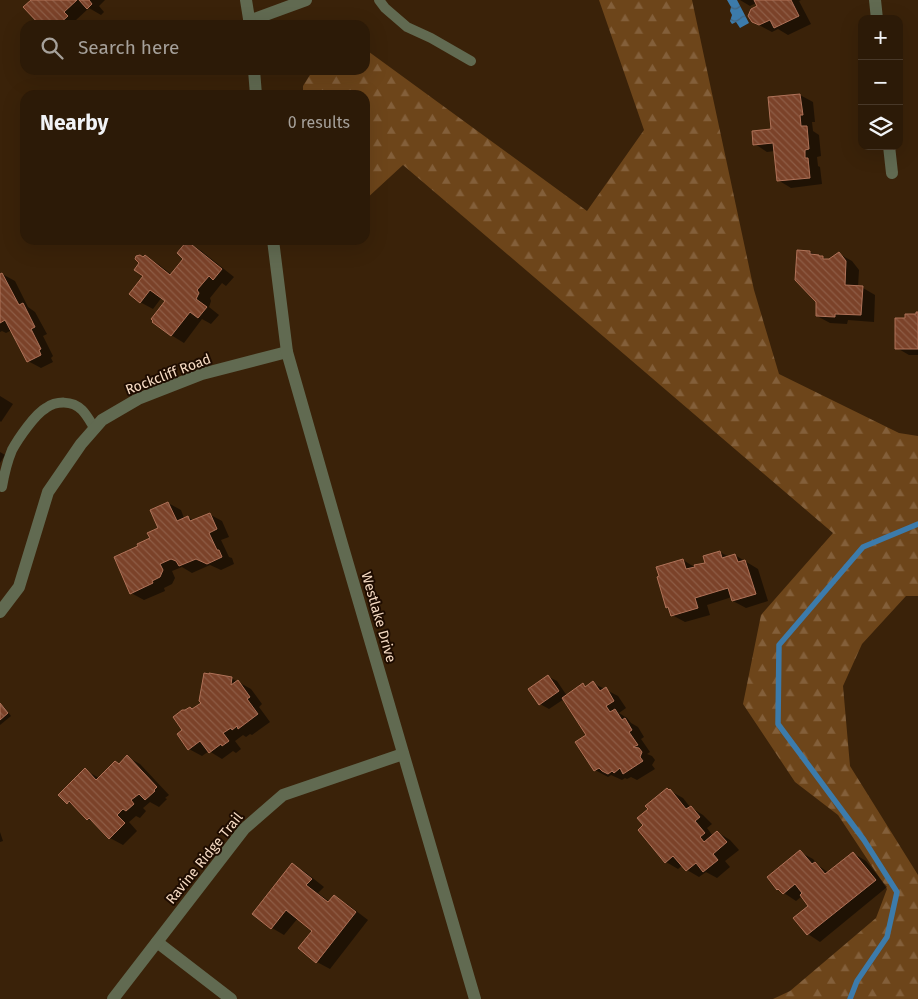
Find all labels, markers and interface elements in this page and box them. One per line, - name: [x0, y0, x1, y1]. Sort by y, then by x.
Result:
- map controls: [858, 15, 903, 150]
- button: +: [858, 15, 903, 60]
- search box: [20, 20, 370, 75]
- icon: search: [38, 34, 66, 62]
- text: Search here: [78, 36, 179, 59]
- button: −: [858, 60, 903, 105]
- button: layers: [858, 105, 903, 150]
- text: Nearby: [40, 110, 108, 136]
- text: 0 results: [288, 113, 350, 132]
- street label: Rockcliff Road: [123, 350, 213, 399]
- street label: Westlake Drive: [357, 570, 400, 664]
- street label: Ravine Ridge Trail: [162, 809, 246, 907]

